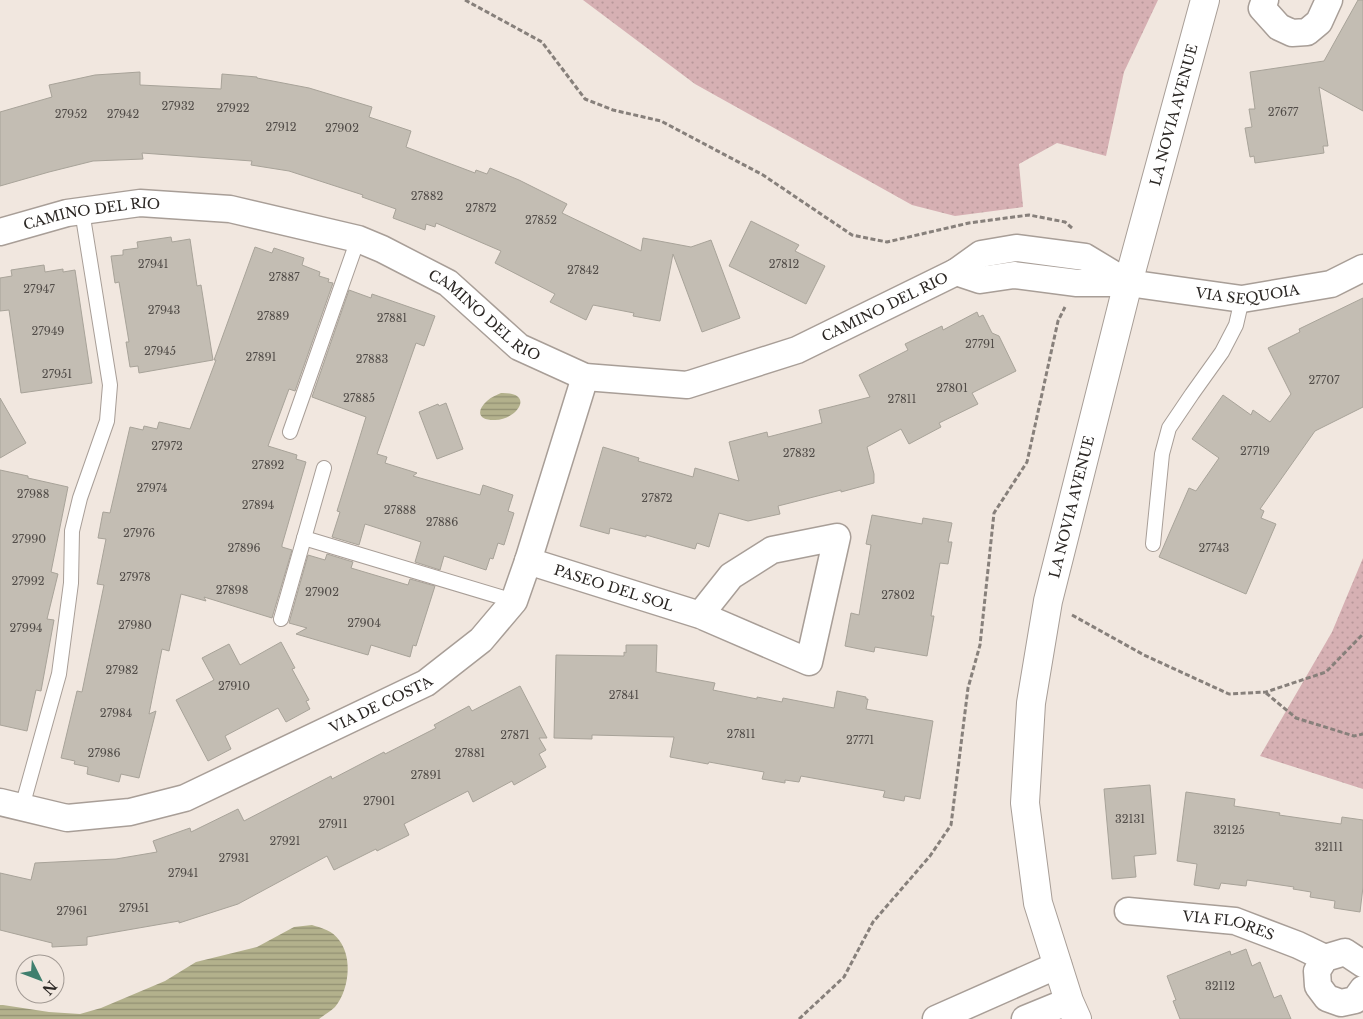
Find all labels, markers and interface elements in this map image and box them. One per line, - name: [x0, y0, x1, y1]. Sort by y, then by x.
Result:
- street label: LA NOVIA AVENUE: [1146, 42, 1202, 188]
- house number: 27932: [162, 99, 195, 113]
- house number: 27922: [217, 101, 250, 115]
- house number: 27677: [1268, 105, 1299, 119]
- house number: 27952: [55, 107, 87, 121]
- house number: 27942: [107, 107, 140, 121]
- house number: 27912: [265, 120, 297, 134]
- house number: 27902: [325, 121, 359, 135]
- house number: 27882: [411, 189, 443, 203]
- street label: CAMINO DEL RIO: [21, 194, 161, 234]
- house number: 27872: [465, 201, 497, 215]
- house number: 27852: [525, 213, 557, 227]
- house number: 27941: [138, 257, 168, 271]
- house number: 27812: [769, 257, 800, 271]
- house number: 27842: [567, 263, 599, 277]
- street label: CAMINO DEL RIO: [425, 266, 543, 365]
- street label: CAMINO DEL RIO: [819, 268, 951, 346]
- house number: 27887: [268, 270, 300, 284]
- street label: VIA SEQUOIA: [1193, 280, 1301, 308]
- house number: 27947: [23, 282, 55, 296]
- house number: 27943: [148, 303, 181, 317]
- house number: 27889: [257, 309, 289, 323]
- house number: 27881: [377, 311, 407, 325]
- house number: 27949: [32, 324, 64, 338]
- house number: 27791: [965, 337, 995, 351]
- house number: 27945: [144, 344, 176, 358]
- house number: 27891: [246, 350, 277, 364]
- house number: 27883: [356, 352, 388, 366]
- house number: 27951: [42, 367, 72, 381]
- house number: 27707: [1308, 373, 1340, 387]
- house number: 27801: [936, 381, 968, 395]
- house number: 27885: [343, 391, 375, 405]
- house number: 27811: [888, 392, 916, 406]
- street label: LA NOVIA AVENUE: [1045, 434, 1098, 580]
- house number: 27972: [151, 439, 183, 453]
- house number: 27719: [1240, 444, 1270, 458]
- house number: 27832: [783, 446, 815, 460]
- house number: 27892: [252, 458, 285, 472]
- house number: 27974: [136, 481, 168, 495]
- house number: 27988: [17, 487, 49, 501]
- house number: 27872: [641, 491, 673, 505]
- house number: 27894: [242, 498, 274, 512]
- house number: 27888: [384, 503, 416, 517]
- house number: 27886: [426, 515, 458, 529]
- house number: 27976: [123, 526, 155, 540]
- house number: 27990: [12, 532, 46, 546]
- house number: 27896: [227, 541, 261, 555]
- house number: 27743: [1199, 541, 1230, 555]
- street label: PASEO DEL SOL: [552, 561, 676, 615]
- house number: 27978: [119, 570, 151, 584]
- house number: 27992: [11, 574, 45, 588]
- house number: 27898: [216, 583, 248, 597]
- house number: 27902: [305, 585, 339, 599]
- house number: 27802: [881, 588, 915, 602]
- house number: 27904: [347, 616, 381, 630]
- house number: 27980: [118, 618, 152, 632]
- house number: 27994: [10, 621, 42, 635]
- house number: 27982: [106, 663, 139, 677]
- street label: VIA DE COSTA: [326, 672, 436, 737]
- house number: 27910: [218, 679, 250, 693]
- house number: 27841: [609, 688, 639, 702]
- house number: 27984: [100, 706, 132, 720]
- house number: 27811: [727, 727, 755, 741]
- house number: 27871: [500, 728, 530, 742]
- house number: 27771: [846, 733, 874, 747]
- house number: 27986: [87, 746, 121, 760]
- house number: 27881: [455, 746, 485, 760]
- house number: 27891: [411, 768, 442, 782]
- house number: 27901: [363, 794, 395, 808]
- house number: 32131: [1115, 812, 1145, 826]
- house number: 27911: [318, 817, 348, 831]
- house number: 32125: [1213, 823, 1245, 837]
- house number: 27921: [269, 834, 301, 848]
- house number: 32111: [1315, 840, 1343, 854]
- house number: 27931: [218, 851, 250, 865]
- house number: 27941: [168, 866, 198, 880]
- house number: 27951: [119, 901, 149, 915]
- house number: 27961: [56, 904, 88, 918]
- street label: VIA FLORES: [1181, 907, 1277, 944]
- north arrow: [15, 954, 65, 1004]
- text: N: [39, 977, 61, 999]
- house number: 32112: [1205, 979, 1235, 993]

